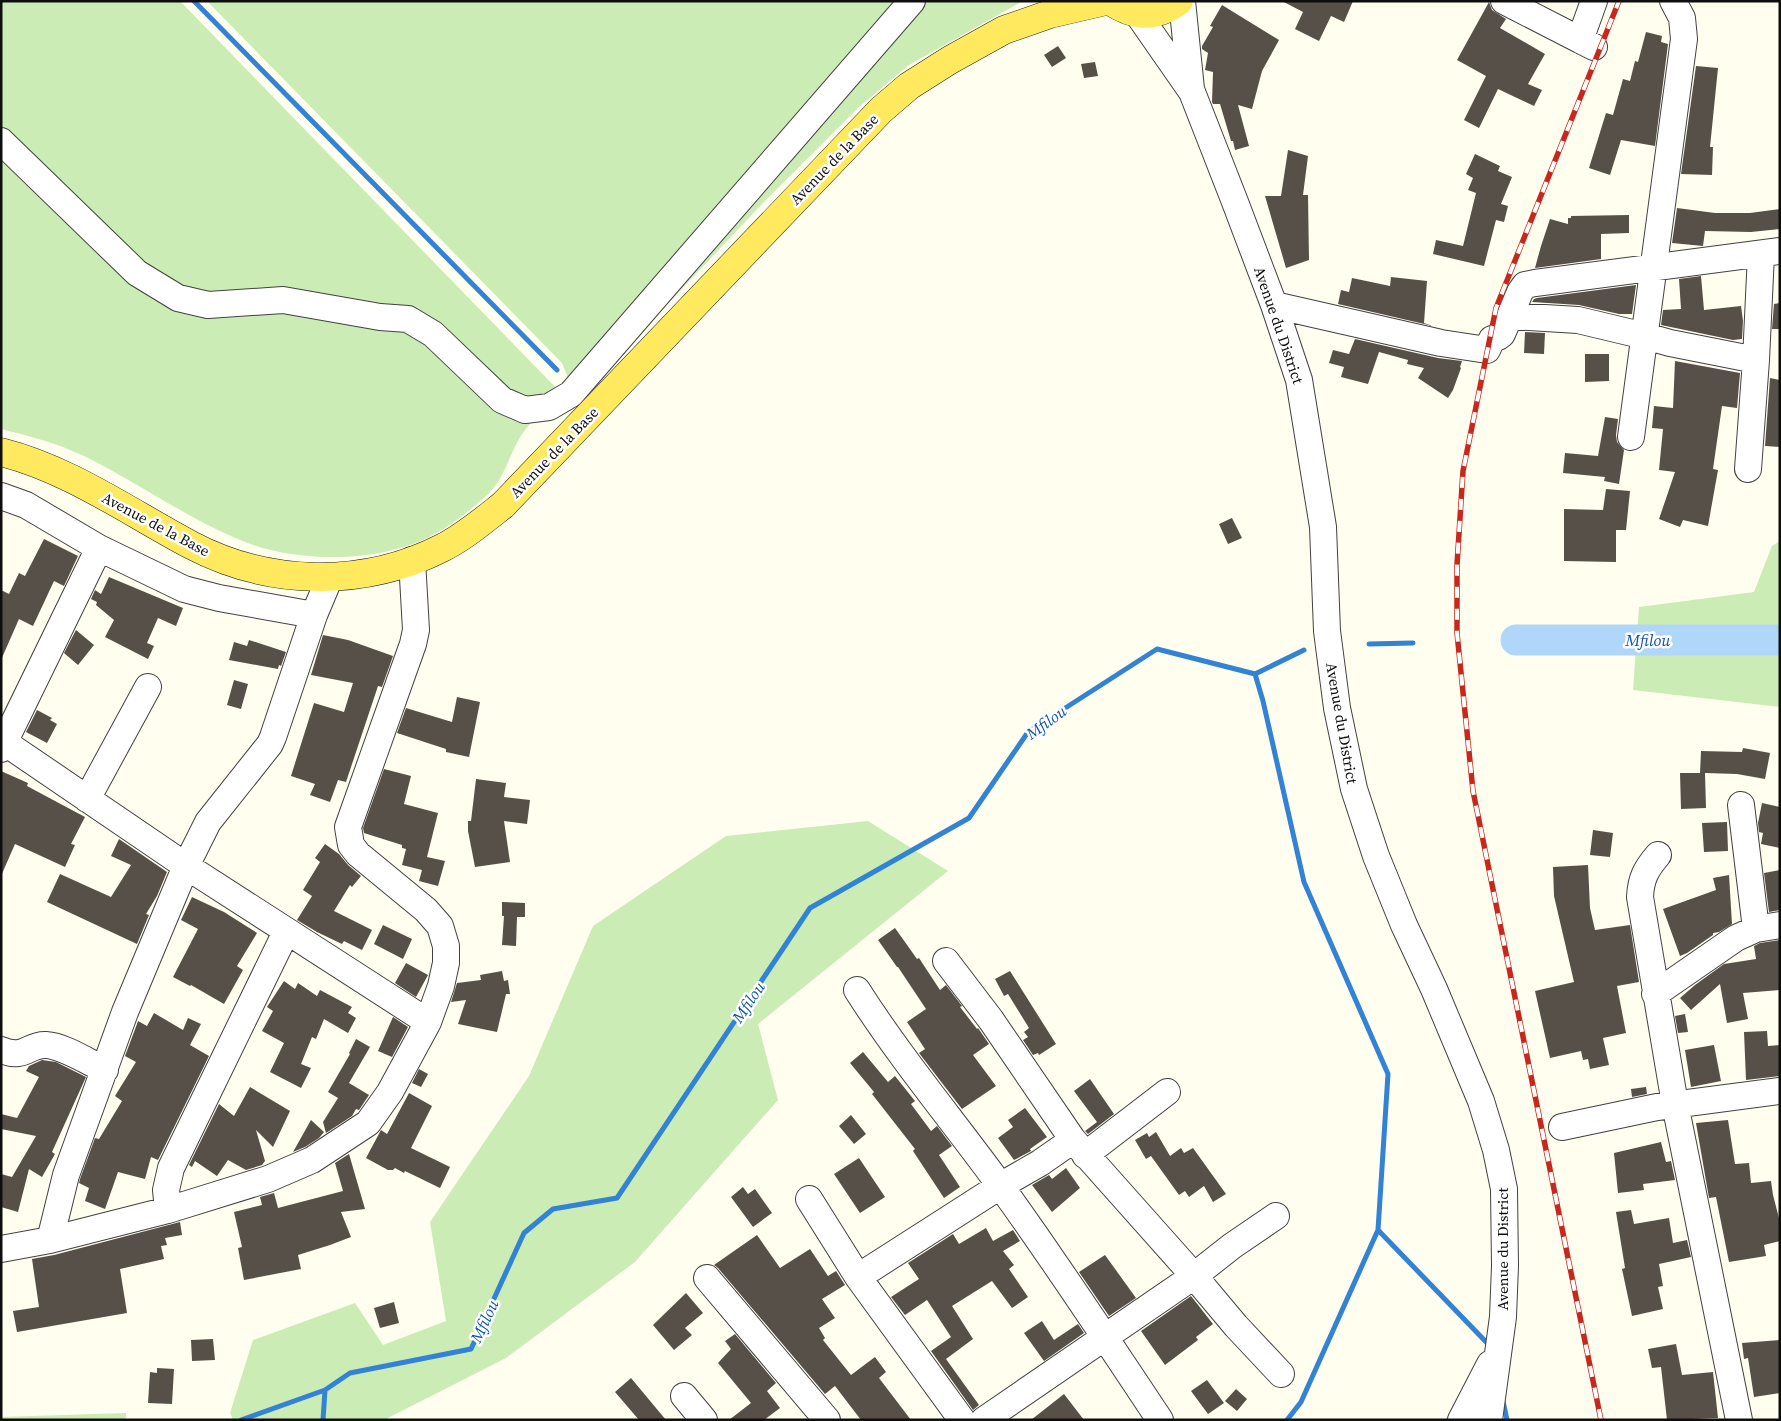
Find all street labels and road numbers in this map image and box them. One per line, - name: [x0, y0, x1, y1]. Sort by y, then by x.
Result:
- street label: Avenue de la Base: [785, 109, 883, 209]
- street label: Avenue du District: [1249, 263, 1309, 387]
- street label: Avenue de la Base: [505, 402, 603, 502]
- street label: Avenue de la Base: [99, 487, 214, 561]
- street label: Avenue du District: [1321, 661, 1363, 785]
- street label: Avenue du District: [1492, 1187, 1513, 1310]

